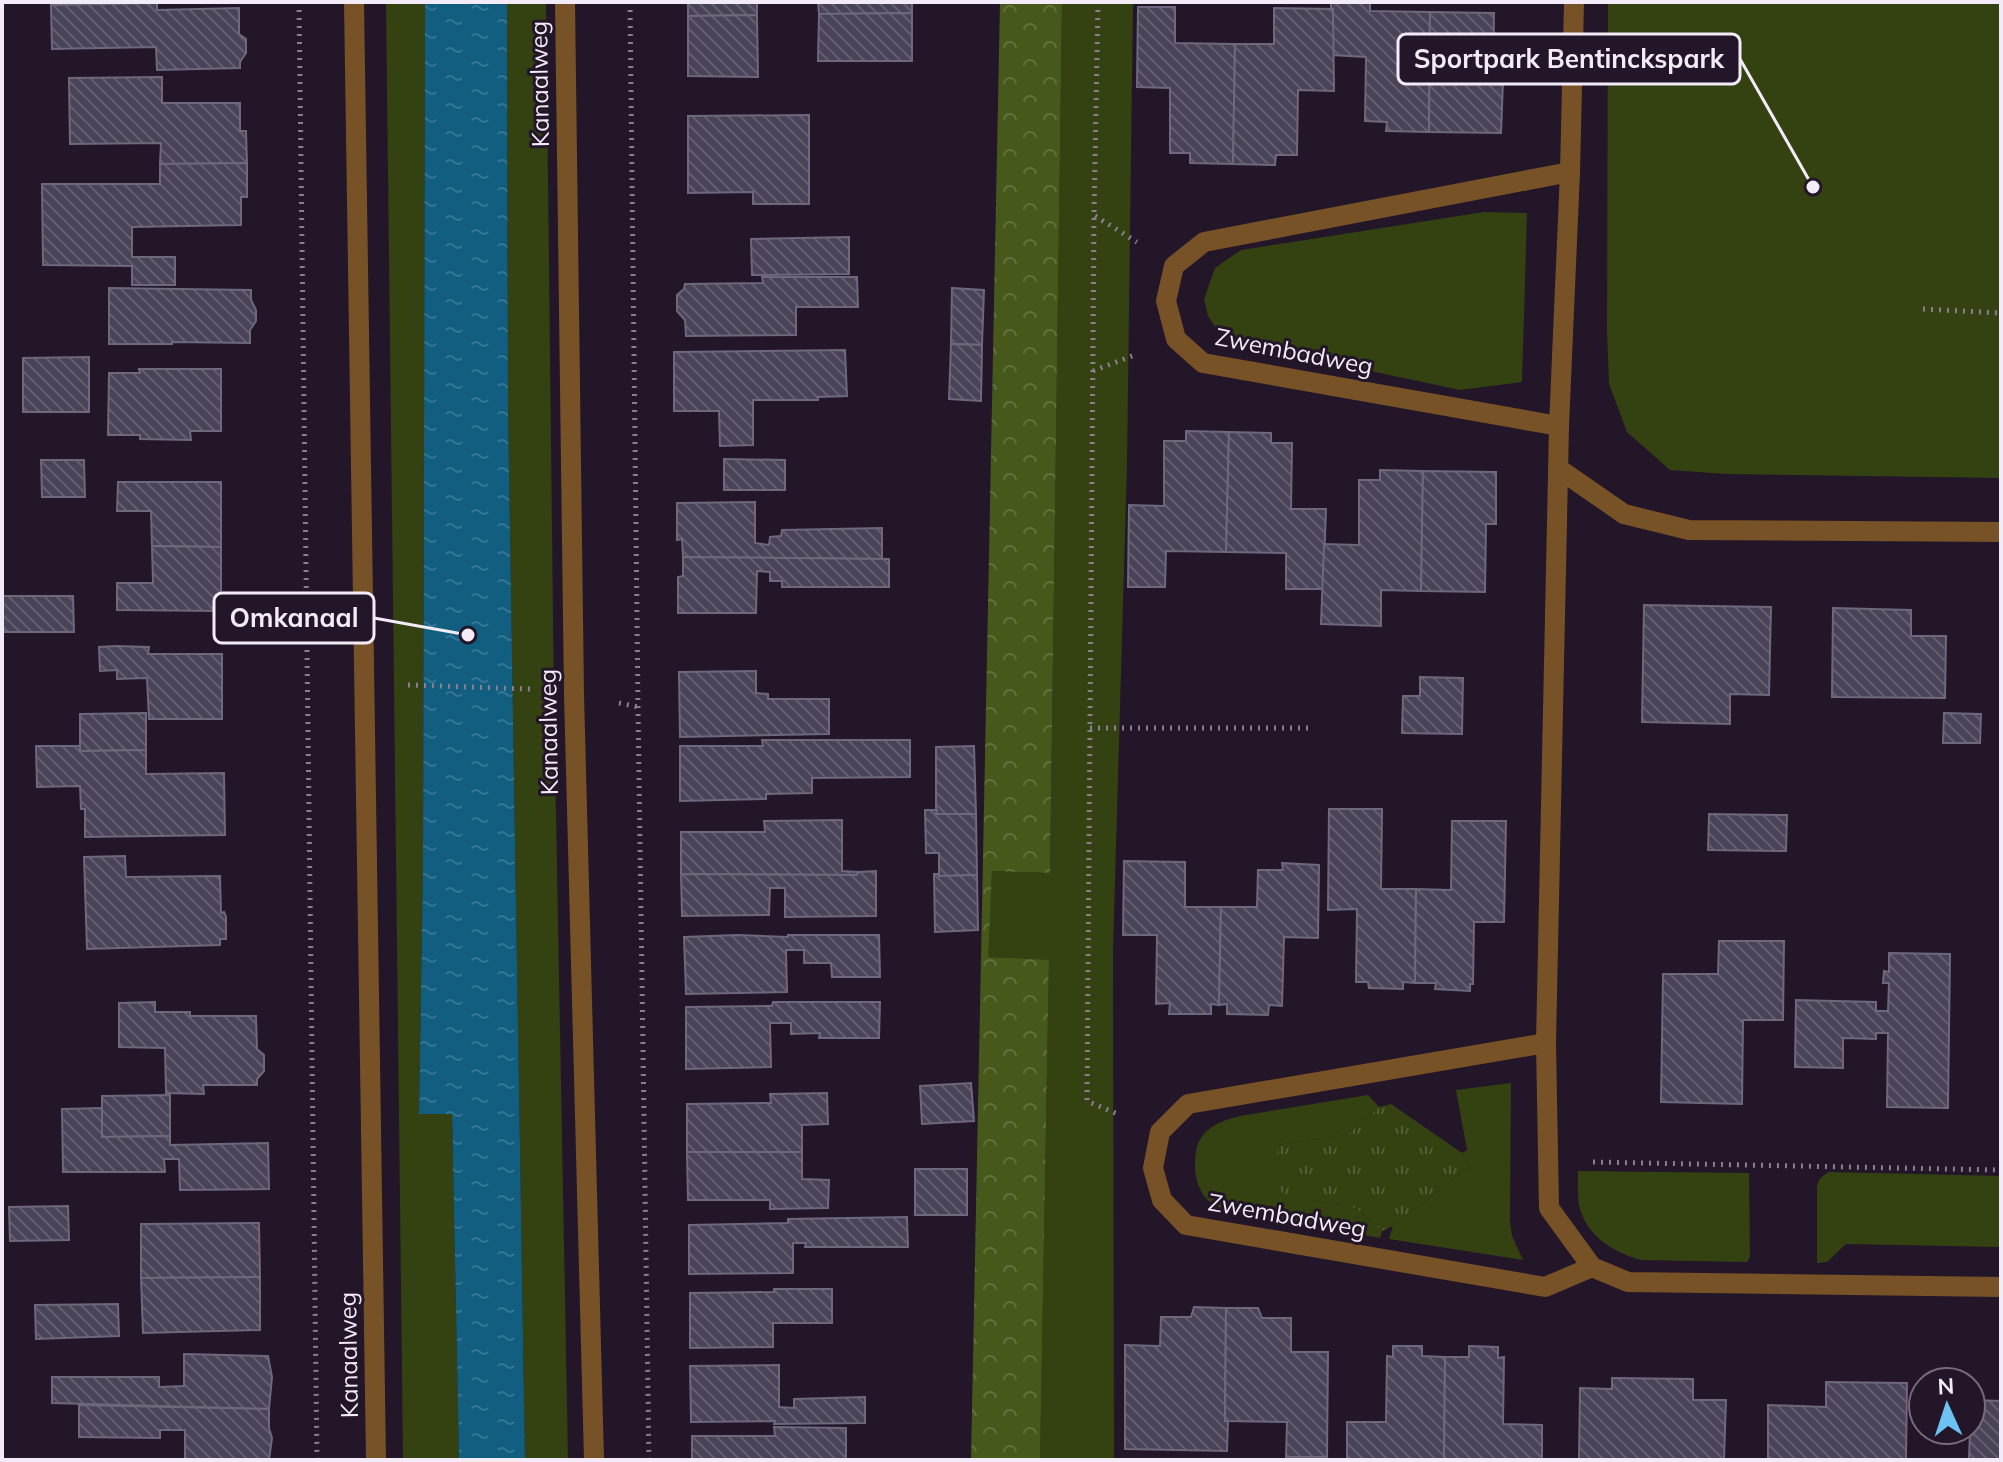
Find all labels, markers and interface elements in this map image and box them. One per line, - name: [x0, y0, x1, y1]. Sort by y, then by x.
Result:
- street label: Kanaalweg: [523, 21, 555, 147]
- callout: Sportpark Bentinckspark: [1398, 34, 1740, 84]
- text: Sportpark Bentinckspark: [1414, 42, 1725, 75]
- street label: Zwembadweg: [1213, 321, 1376, 381]
- callout: Omkanaal: [214, 593, 374, 643]
- text: Omkanaal: [230, 601, 358, 634]
- street label: Kanaalweg: [532, 669, 564, 795]
- street label: Zwembadweg: [1206, 1186, 1369, 1244]
- street label: Kanaalweg: [332, 1292, 364, 1418]
- north arrow: [1907, 1366, 1987, 1446]
- text: N: [1937, 1372, 1955, 1400]

